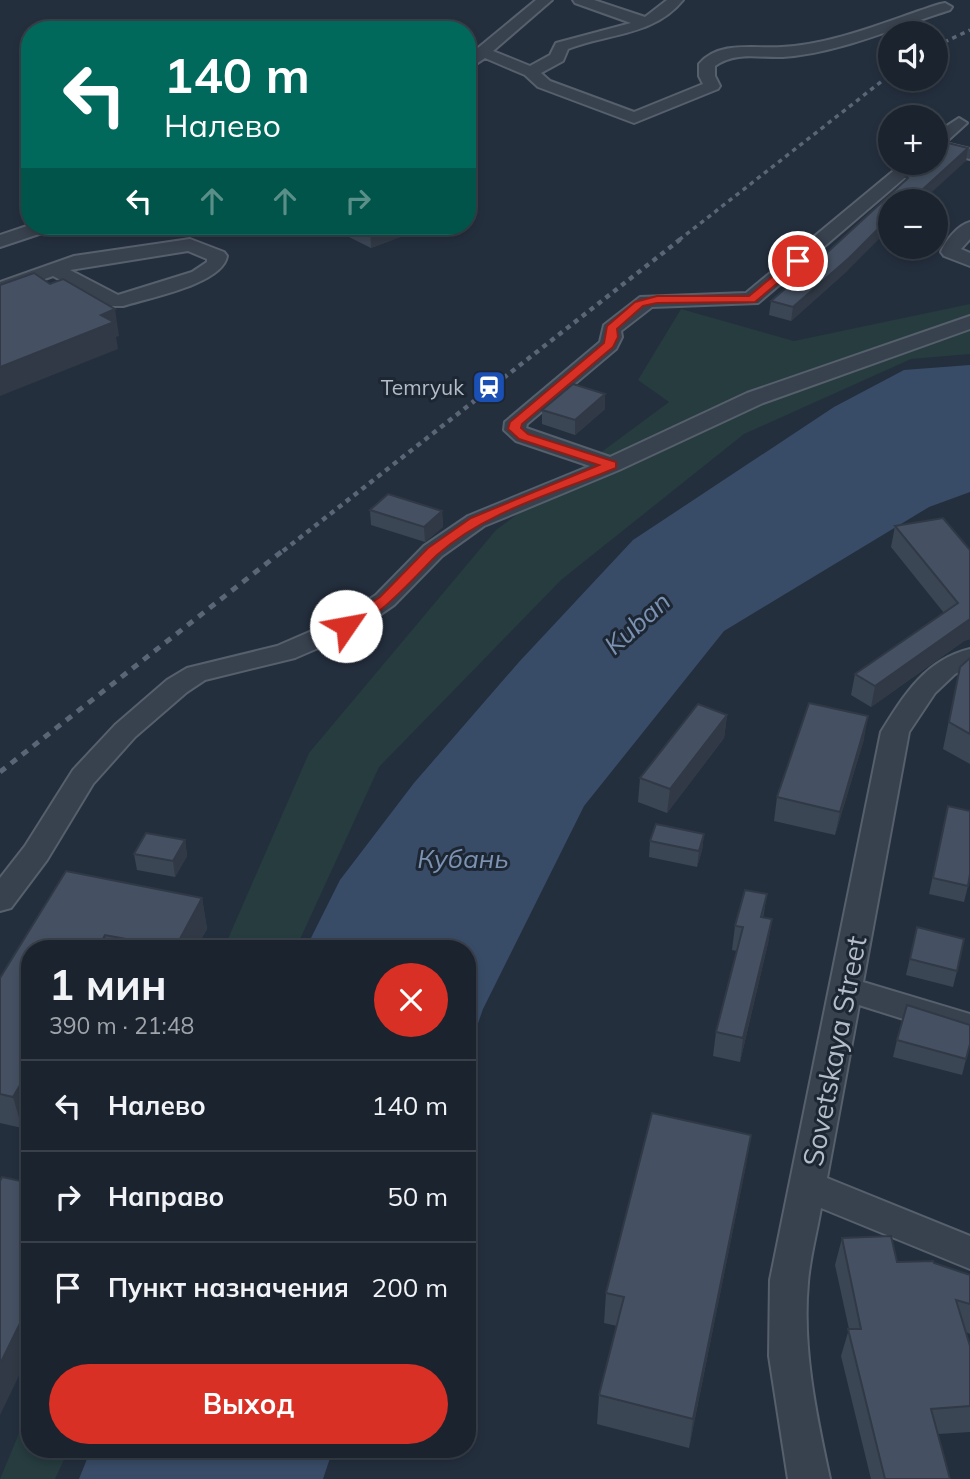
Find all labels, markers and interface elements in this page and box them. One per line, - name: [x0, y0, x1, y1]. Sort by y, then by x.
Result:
- map controls: [878, 21, 948, 259]
- button: sound: [878, 21, 948, 91]
- text: 140 m: [164, 44, 310, 105]
- icon: left: [49, 49, 140, 140]
- text: Налево: [164, 105, 281, 145]
- button: +: [878, 105, 948, 175]
- icon: left: [120, 182, 158, 220]
- icon: ahead: [193, 182, 231, 220]
- icon: ahead: [266, 182, 304, 220]
- icon: right: [339, 182, 377, 220]
- button: −: [878, 189, 948, 259]
- pin: [768, 231, 828, 291]
- icon: arrive: [779, 242, 817, 280]
- station icon: Temryuk: [470, 368, 508, 406]
- place label: Temryuk: [381, 374, 464, 400]
- water label: Kuban: [597, 585, 677, 661]
- position arrow: [309, 589, 383, 663]
- water label: Кубань: [417, 842, 509, 875]
- street label: Sovetskaya Street: [795, 933, 874, 1169]
- text: 1 мин: [49, 958, 167, 1011]
- button: close: [374, 963, 448, 1037]
- text: 390 m · 21:48: [49, 1011, 194, 1040]
- icon: left: [49, 1087, 87, 1125]
- text: Налево: [108, 1089, 206, 1122]
- text: 140 m: [372, 1089, 448, 1122]
- icon: right: [49, 1178, 87, 1216]
- text: Направо: [108, 1180, 224, 1213]
- text: 50 m: [387, 1180, 448, 1213]
- icon: arrive: [49, 1269, 87, 1307]
- text: Пункт назначения: [108, 1271, 349, 1304]
- text: 200 m: [372, 1271, 448, 1304]
- button: Выход: [49, 1364, 448, 1444]

